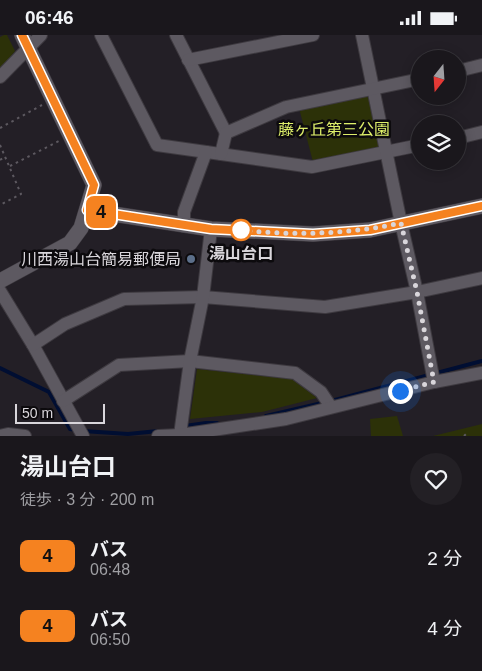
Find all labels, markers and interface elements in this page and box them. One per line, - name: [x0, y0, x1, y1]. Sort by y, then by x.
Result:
- text: 06:46: [25, 7, 74, 28]
- north arrow: [411, 50, 466, 105]
- map controls: [411, 50, 466, 170]
- button: layers: [411, 115, 466, 170]
- park label: 藤ヶ丘第三公園: [278, 121, 390, 138]
- line badge: 4: [85, 196, 117, 228]
- text: 4: [96, 202, 106, 222]
- marker: 湯山台口: [230, 219, 252, 241]
- place label: 湯山台口: [209, 245, 273, 262]
- place label: 川西湯山台簡易郵便局: [21, 251, 181, 268]
- marker: 川西湯山台簡易郵便局: [185, 253, 197, 265]
- your location: [388, 379, 413, 404]
- scale bar: [15, 401, 105, 424]
- text: 50 m: [22, 405, 53, 421]
- text: 湯山台口: [20, 453, 116, 480]
- button: heart: [410, 453, 462, 505]
- text: 徒歩 · 3 分 · 200 m: [20, 491, 154, 508]
- text: バス: [90, 539, 128, 560]
- text: 4: [42, 546, 53, 566]
- text: 2 分: [427, 548, 462, 569]
- text: 06:48: [90, 561, 130, 578]
- text: バス: [90, 609, 128, 630]
- text: 4: [42, 616, 53, 636]
- text: 4 分: [427, 618, 462, 639]
- text: 06:50: [90, 631, 130, 648]

